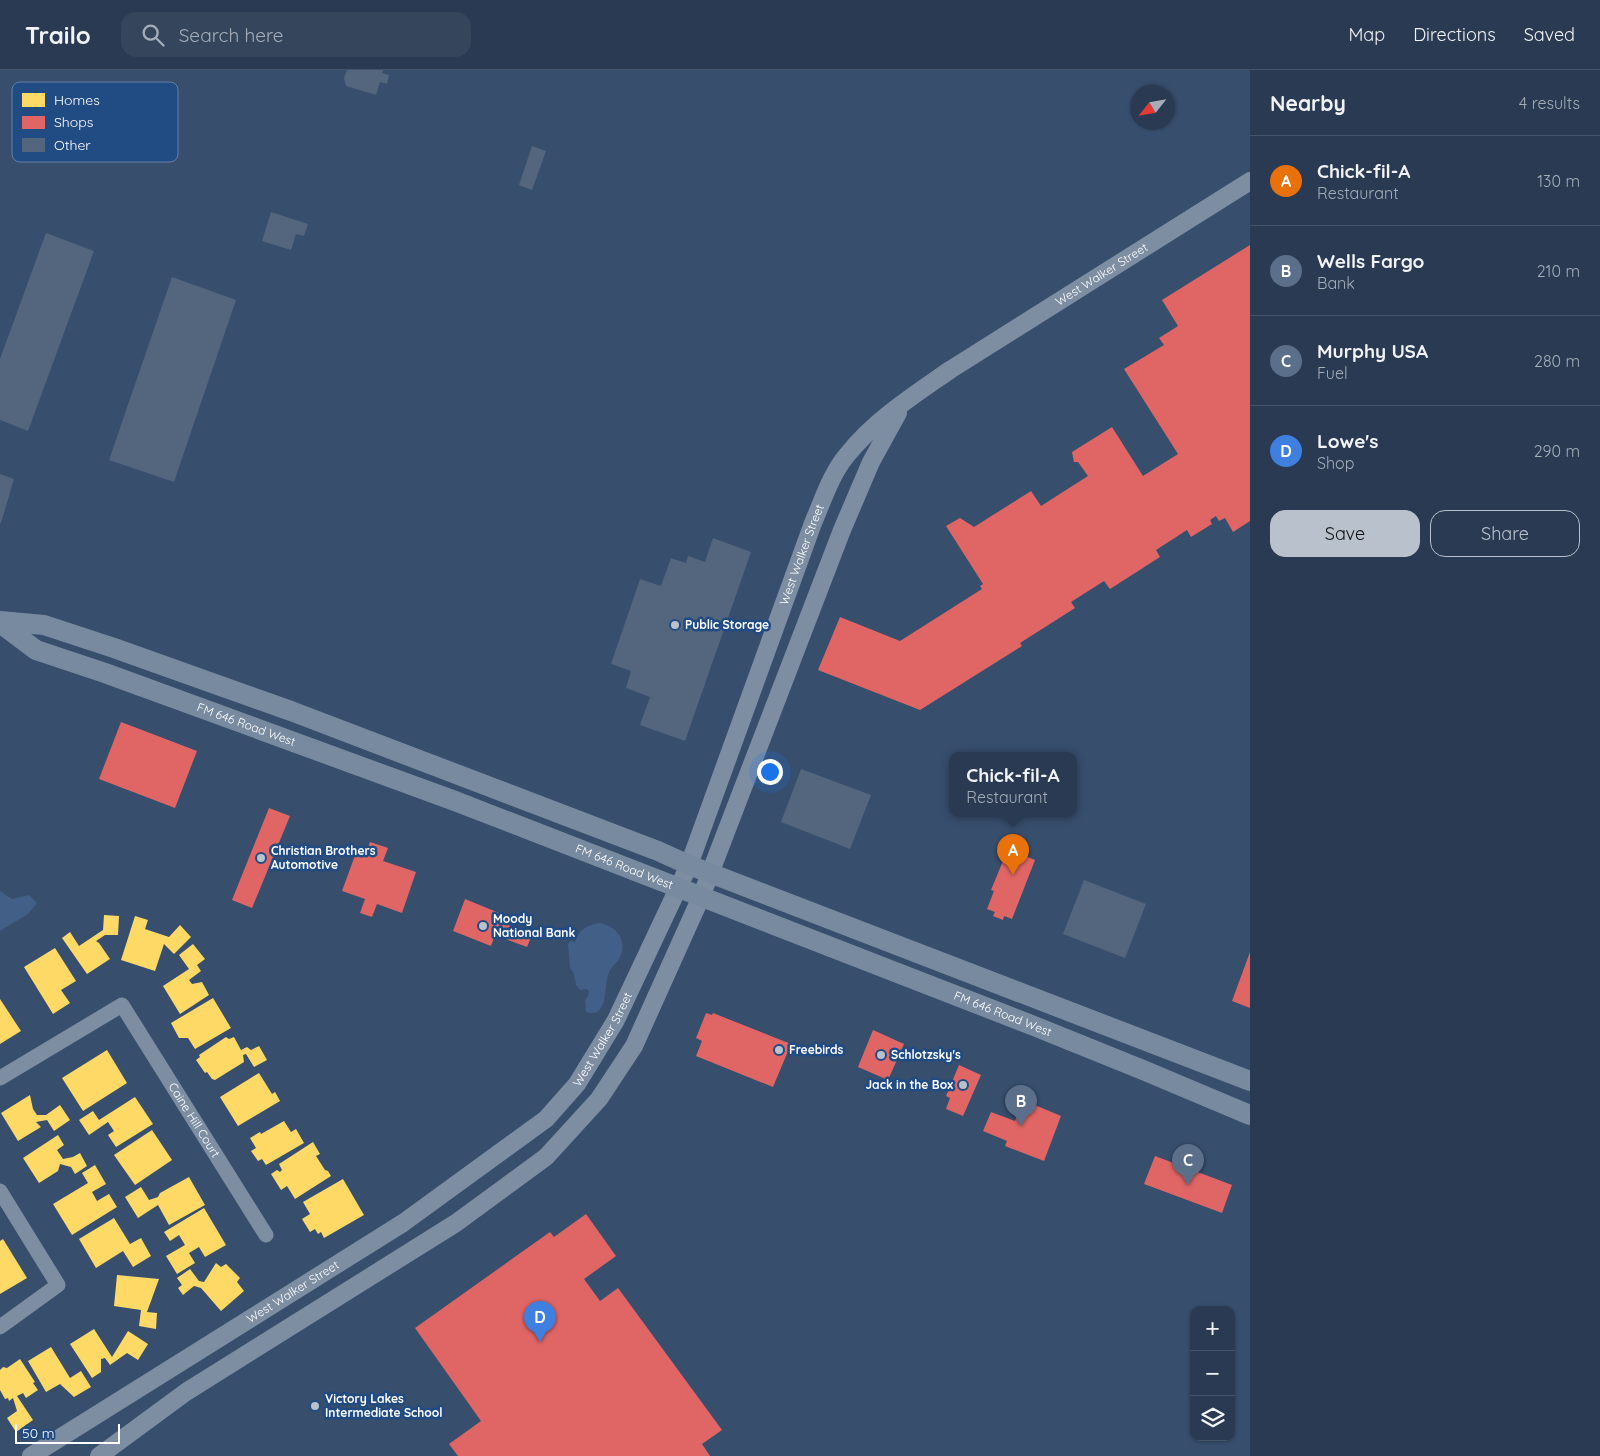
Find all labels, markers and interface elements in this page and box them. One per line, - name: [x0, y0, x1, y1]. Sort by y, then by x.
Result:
- search box: [121, 12, 471, 57]
- text: Trailo: [25, 20, 91, 50]
- icon: search: [139, 21, 167, 49]
- text: Search here: [179, 23, 284, 47]
- text: Map: [1348, 23, 1385, 46]
- text: Directions: [1413, 23, 1496, 46]
- text: Saved: [1524, 23, 1575, 46]
- legend: [12, 82, 178, 162]
- north arrow: [1130, 85, 1175, 130]
- text: Nearby: [1270, 90, 1346, 116]
- text: Homes: [54, 91, 100, 109]
- text: 4 results: [1519, 93, 1580, 113]
- text: Shops: [54, 113, 93, 131]
- text: Other: [54, 136, 91, 154]
- text: Chick-fil-A: [1317, 159, 1410, 183]
- text: A: [1281, 171, 1291, 191]
- text: 130 m: [1537, 171, 1580, 191]
- text: Restaurant: [1317, 183, 1399, 203]
- street label: West Walker Street: [1052, 239, 1150, 309]
- text: Wells Fargo: [1317, 249, 1424, 273]
- text: B: [1281, 261, 1291, 281]
- text: 210 m: [1537, 261, 1580, 281]
- text: Bank: [1317, 273, 1355, 293]
- text: Murphy USA: [1317, 339, 1428, 363]
- text: C: [1281, 351, 1291, 371]
- text: 280 m: [1534, 351, 1580, 371]
- text: Fuel: [1317, 363, 1348, 383]
- text: Lowe's: [1317, 429, 1379, 453]
- text: D: [1280, 441, 1292, 461]
- text: 290 m: [1534, 441, 1580, 461]
- text: Shop: [1317, 453, 1354, 473]
- street label: West Walker Street: [776, 502, 827, 607]
- button: Save: [1270, 510, 1420, 557]
- button: Share: [1430, 510, 1580, 557]
- place label: Public Storage: [685, 617, 769, 632]
- marker: Public Storage: [669, 619, 681, 631]
- street label: FM 646 Road West: [195, 699, 298, 749]
- popup: [949, 752, 1077, 817]
- your location: [757, 759, 783, 785]
- text: Chick-fil-A: [966, 763, 1060, 787]
- text: Restaurant: [966, 787, 1048, 807]
- pin: A: [997, 834, 1029, 875]
- street label: FM 646 Road West: [573, 841, 676, 892]
- place label: Christian Brothers Automotive: [271, 843, 376, 872]
- marker: Christian Brothers Automotive: [255, 852, 267, 864]
- place label: Moody National Bank: [493, 911, 575, 940]
- marker: Moody National Bank: [477, 920, 489, 932]
- street label: FM 646 Road West: [952, 988, 1054, 1039]
- street label: West Walker Street: [569, 990, 635, 1089]
- place label: Freebirds: [789, 1042, 844, 1057]
- marker: Freebirds: [773, 1044, 785, 1056]
- place label: Schlotzsky's: [891, 1047, 961, 1062]
- marker: Schlotzsky's: [875, 1049, 887, 1061]
- place label: Jack in the Box: [866, 1077, 953, 1092]
- marker: Jack in the Box: [957, 1079, 969, 1091]
- street label: Caine Hill Court: [165, 1080, 224, 1160]
- pin: B: [1005, 1085, 1037, 1126]
- pin: C: [1172, 1144, 1204, 1185]
- street label: West Walker Street: [244, 1257, 342, 1326]
- pin: D: [524, 1301, 556, 1342]
- map controls: [1190, 1306, 1235, 1441]
- button: +: [1190, 1306, 1235, 1351]
- button: −: [1190, 1351, 1235, 1396]
- place label: Victory Lakes Intermediate School: [325, 1391, 443, 1420]
- button: layers: [1190, 1396, 1235, 1441]
- marker: Victory Lakes Intermediate School: [309, 1400, 321, 1412]
- scale bar: [15, 1421, 120, 1444]
- text: 50 m: [22, 1424, 55, 1442]

